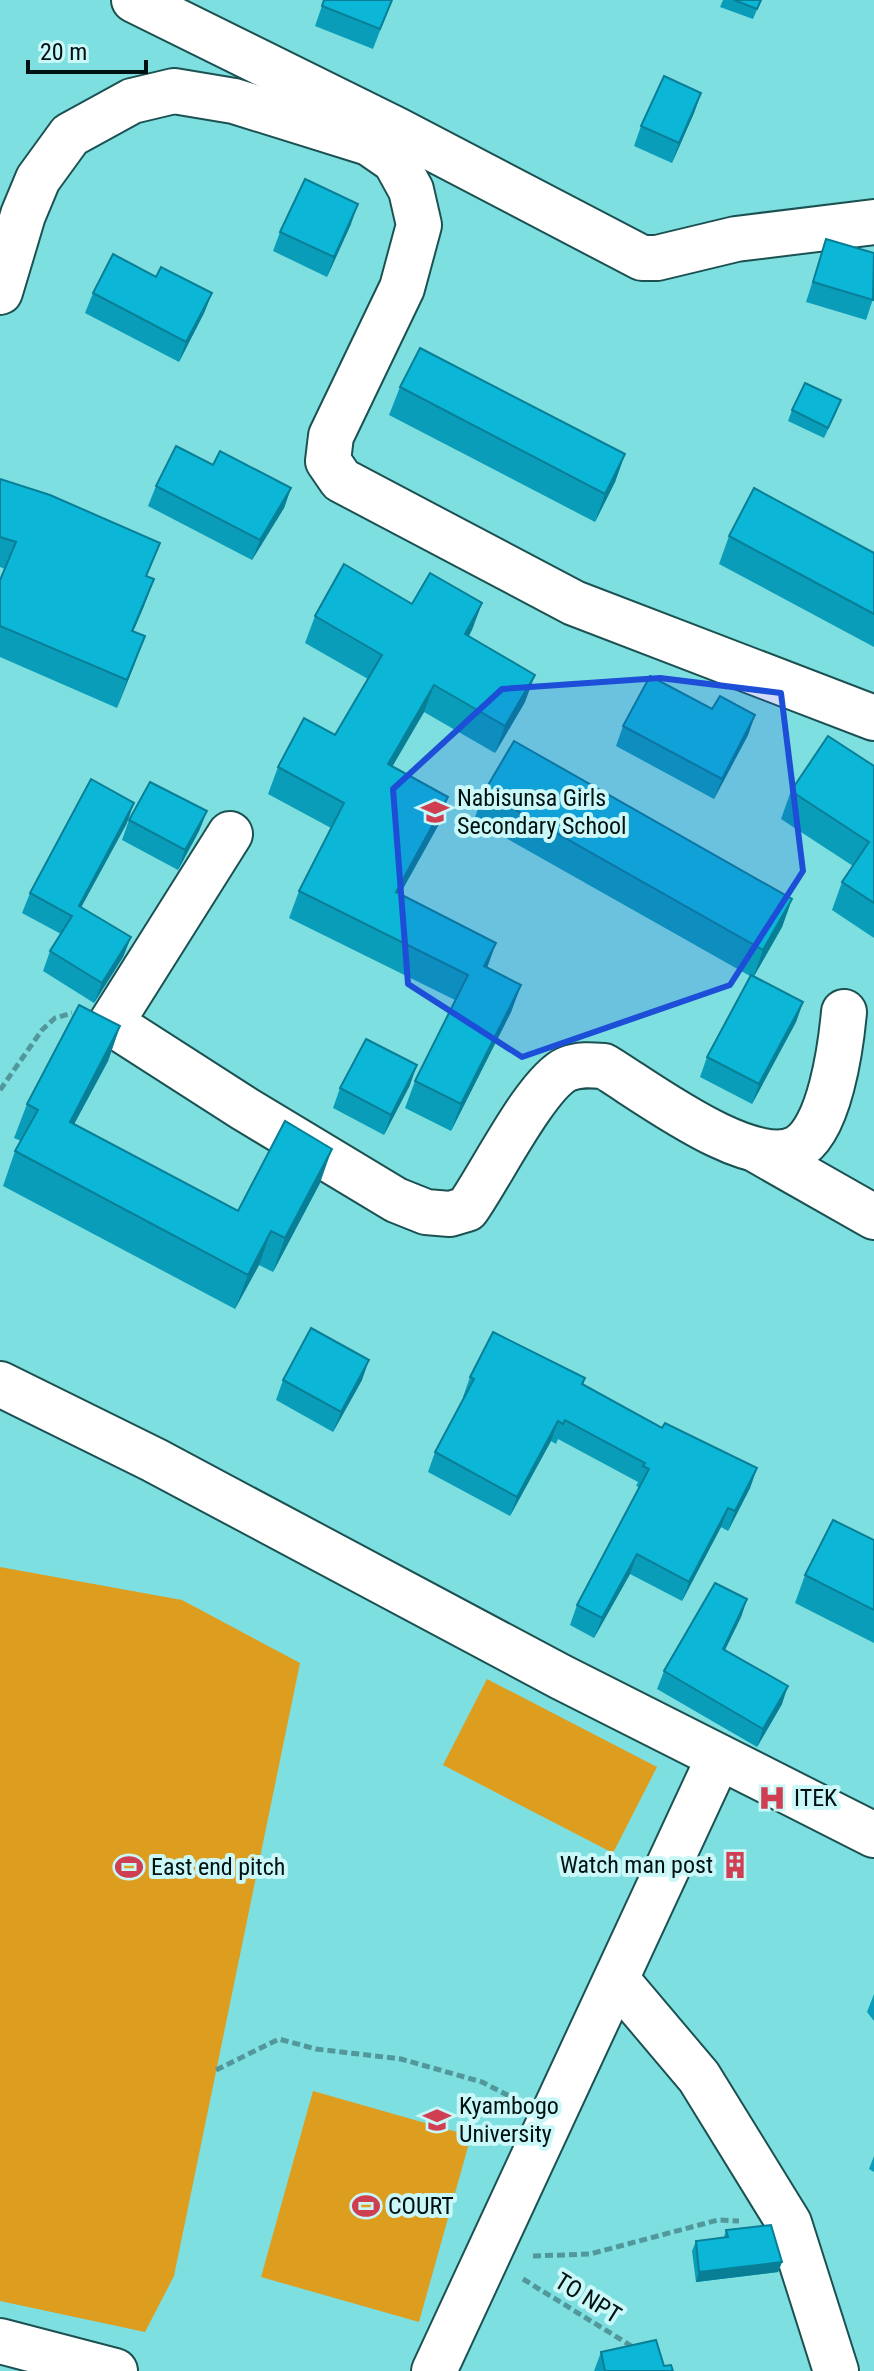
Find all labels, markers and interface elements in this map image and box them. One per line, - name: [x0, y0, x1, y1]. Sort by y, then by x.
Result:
- scale bar: [28, 24, 146, 74]
- text: 20 m: [40, 38, 87, 66]
- place label: Nabisunsa Girls Secondary School: [457, 784, 627, 840]
- school or university icon: Nabisunsa Girls Secondary School: [420, 797, 450, 827]
- hospital icon: ITEK: [757, 1783, 787, 1813]
- place label: ITEK: [794, 1784, 837, 1812]
- building icon: Watch man post: [720, 1850, 750, 1880]
- place label: Watch man post: [560, 1851, 713, 1879]
- sports icon: East end pitch: [114, 1852, 144, 1882]
- place label: East end pitch: [151, 1853, 285, 1881]
- place label: Kyambogo University: [459, 2092, 559, 2148]
- school or university icon: Kyambogo University: [422, 2105, 452, 2135]
- sports icon: COURT: [351, 2191, 381, 2221]
- place label: COURT: [388, 2192, 454, 2220]
- street label: TO NPT: [550, 2267, 626, 2329]

